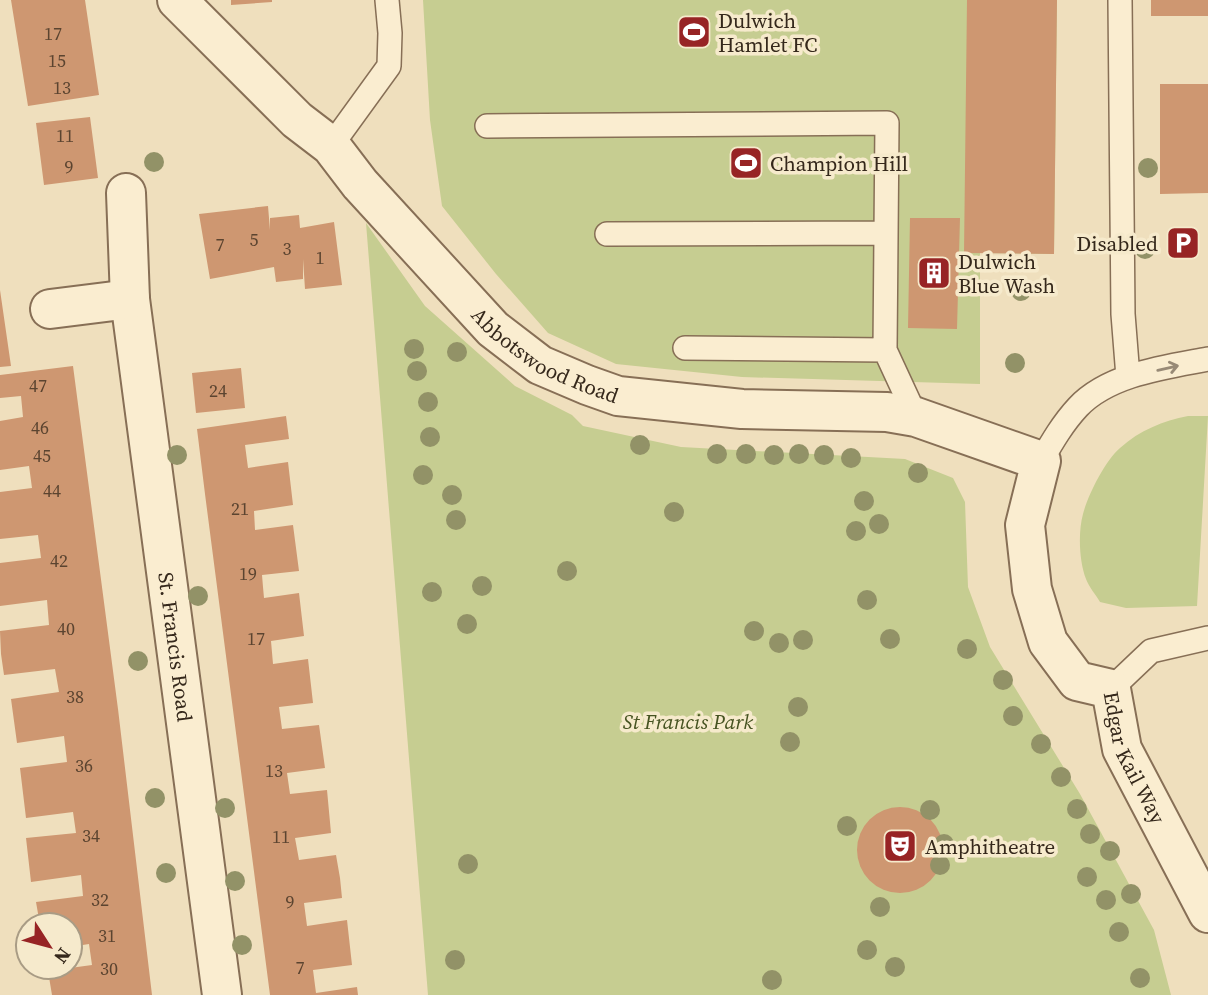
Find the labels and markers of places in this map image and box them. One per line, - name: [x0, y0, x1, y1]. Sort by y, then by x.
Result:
- place label: Dulwich Hamlet FC: [718, 6, 818, 59]
- sports icon: Dulwich Hamlet FC: [675, 13, 713, 51]
- sports icon: Champion Hill: [727, 144, 765, 182]
- place label: Champion Hill: [770, 149, 908, 178]
- parking icon: Disabled: [1164, 224, 1202, 262]
- place label: Disabled: [1076, 229, 1158, 258]
- place label: Dulwich Blue Wash: [958, 247, 1055, 300]
- building icon: Dulwich Blue Wash: [915, 254, 953, 292]
- theatre icon: Amphitheatre: [881, 827, 919, 865]
- place label: Amphitheatre: [925, 832, 1055, 861]

